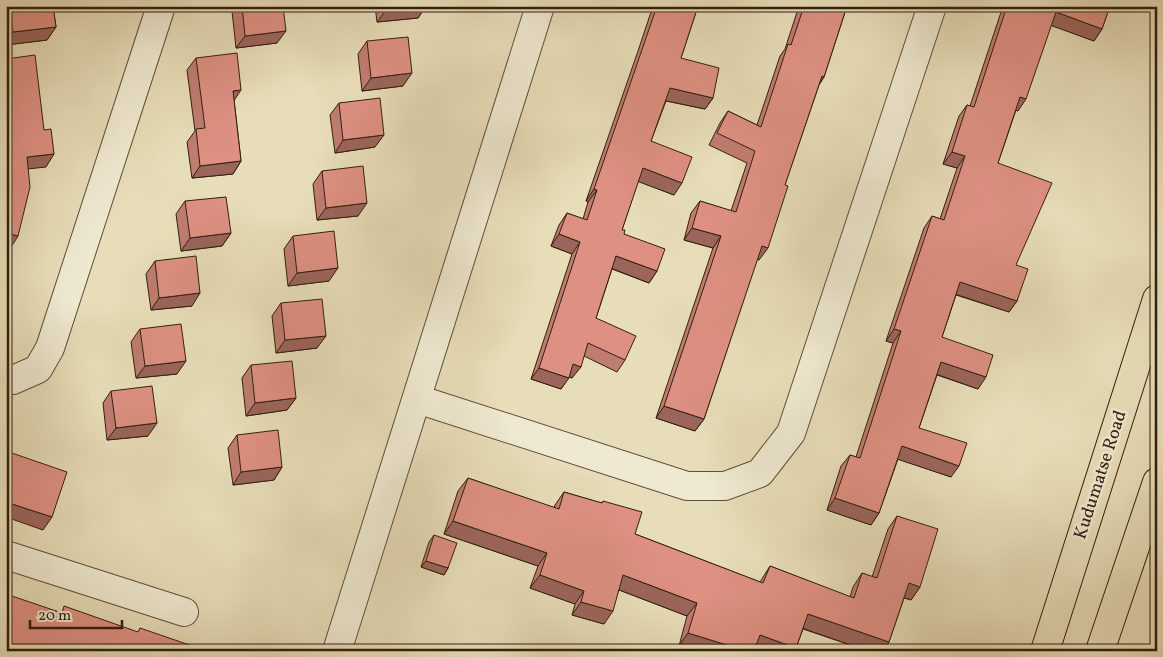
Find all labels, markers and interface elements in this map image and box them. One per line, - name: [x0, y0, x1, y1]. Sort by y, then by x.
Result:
- street label: Kudumatse Road: [1068, 407, 1134, 543]
- scale bar: [30, 597, 122, 629]
- text: 20 m: [38, 606, 71, 627]

